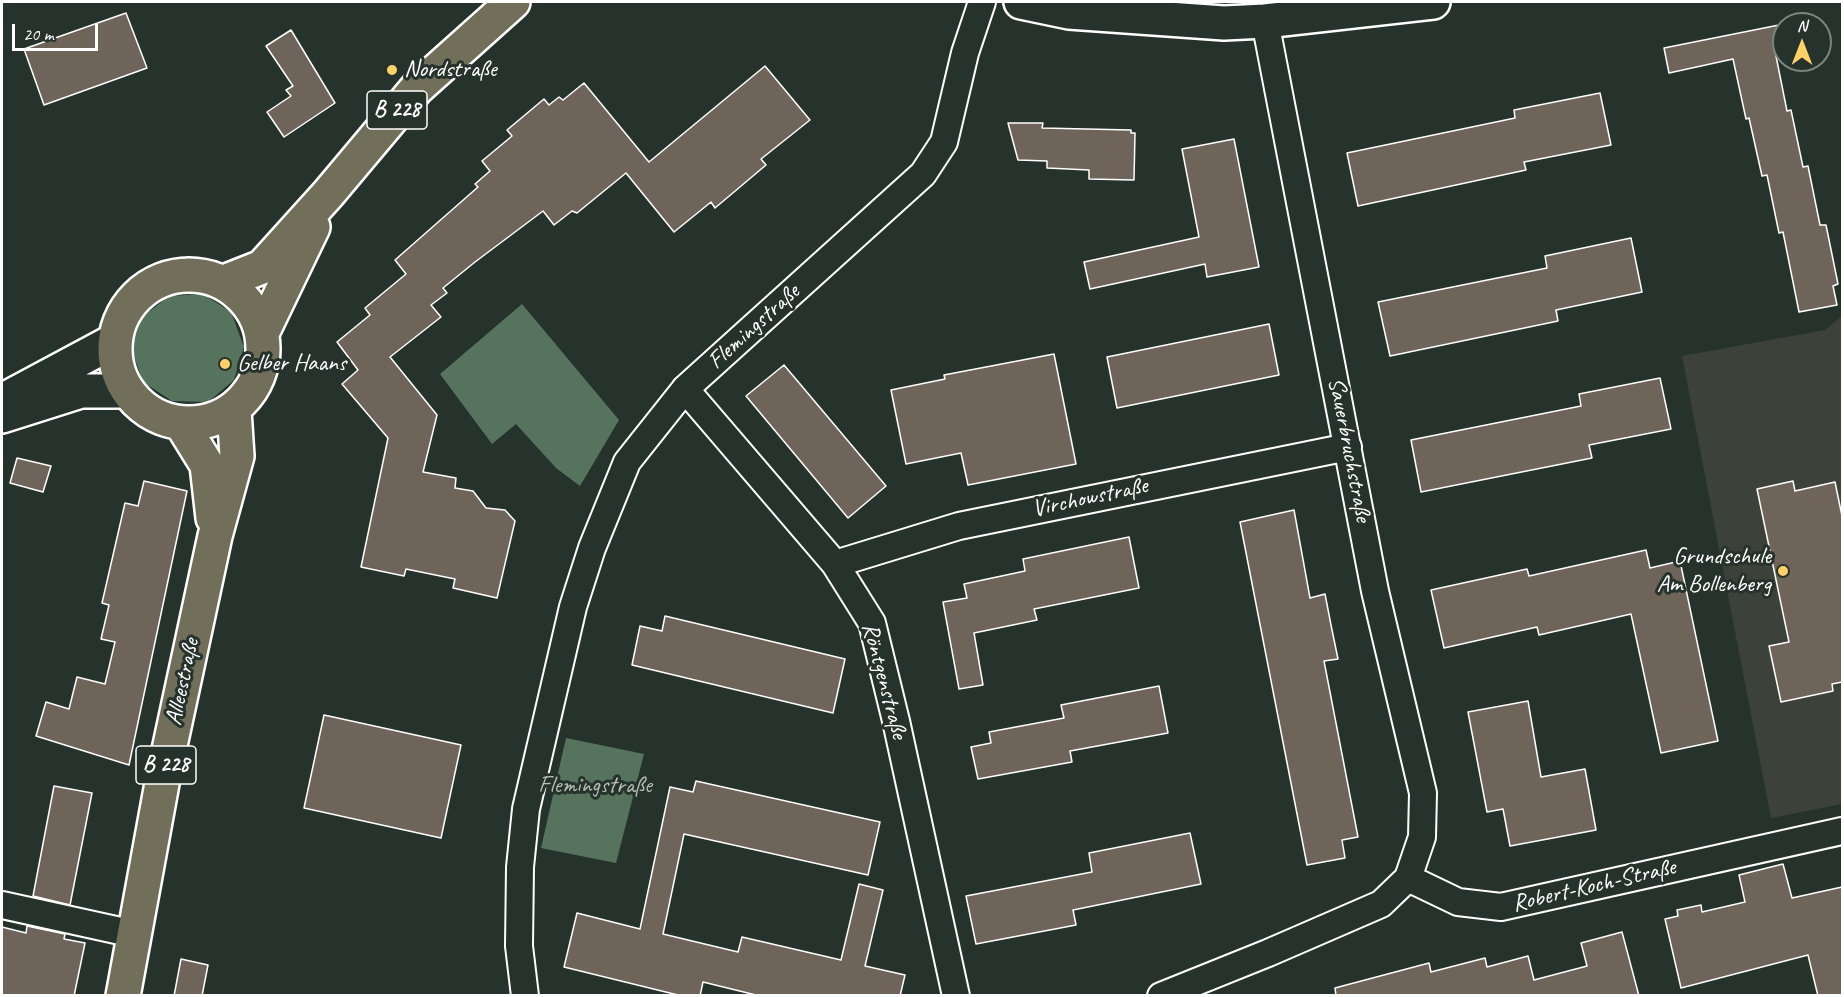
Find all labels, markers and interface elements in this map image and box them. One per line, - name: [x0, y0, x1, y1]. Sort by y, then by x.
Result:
- scale bar: [15, 12, 100, 50]
- north arrow: [1772, 12, 1832, 72]
- text: N: [1797, 16, 1807, 36]
- text: 20 m: [23, 23, 54, 45]
- place label: Nordstraße: [404, 56, 497, 84]
- marker: Nordstraße: [385, 63, 399, 77]
- road number: B 228: [367, 91, 427, 129]
- street label: Flemingstraße: [702, 278, 806, 376]
- place label: Gelber Haans: [237, 350, 346, 378]
- marker: Gelber Haans: [218, 357, 232, 371]
- street label: Sauerbruchstraße: [1321, 375, 1377, 525]
- street label: Virchowstraße: [1030, 472, 1150, 524]
- place label: Grundschule Am Bollenberg: [1657, 543, 1771, 599]
- marker: Grundschule Am Bollenberg: [1776, 564, 1790, 578]
- street label: Röntgenstraße: [855, 620, 913, 742]
- street label: Alleestraße: [160, 636, 206, 728]
- road number: B 228: [136, 746, 196, 784]
- park label: Flemingstraße: [538, 772, 652, 800]
- street label: Robert-Koch-Straße: [1509, 853, 1679, 919]

